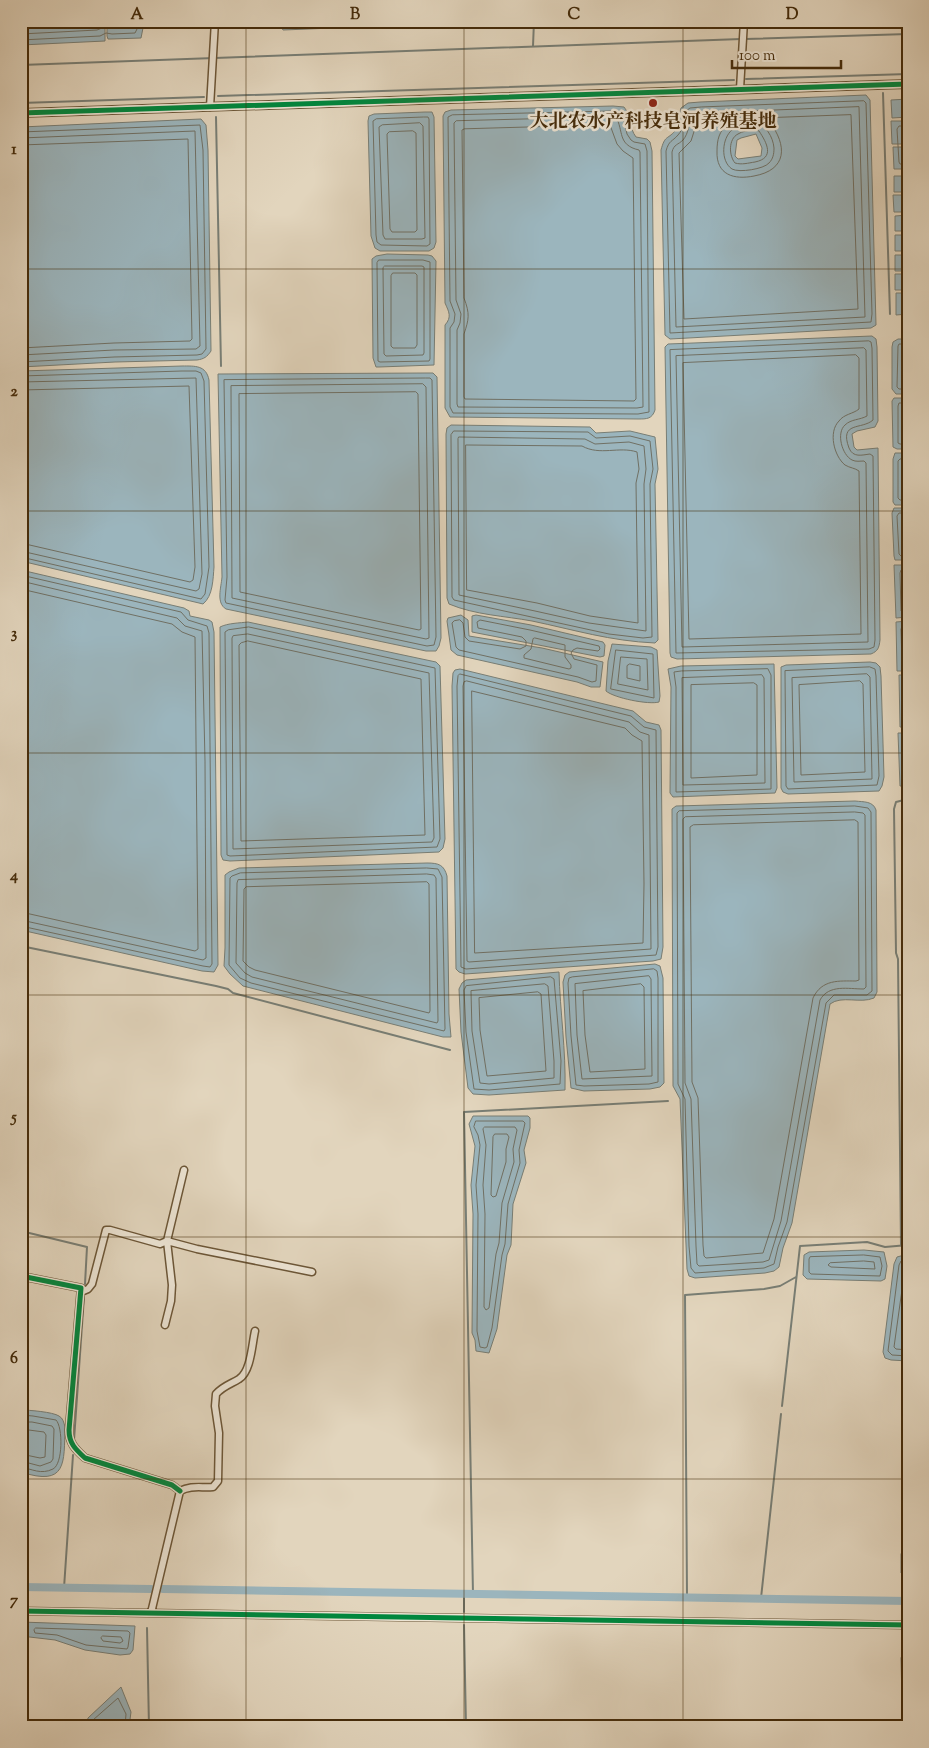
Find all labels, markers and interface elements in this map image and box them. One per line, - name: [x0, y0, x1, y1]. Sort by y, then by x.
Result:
- text: A: [131, 4, 144, 27]
- text: B: [350, 4, 360, 27]
- text: C: [568, 4, 581, 27]
- text: D: [786, 4, 799, 27]
- scale bar: [732, 38, 840, 70]
- text: 100 m: [739, 46, 776, 67]
- marker: 大北农水产科技皂河养殖基地: [647, 97, 659, 109]
- place label: 大北农水产科技皂河养殖基地: [529, 109, 777, 136]
- text: 1: [11, 139, 17, 162]
- text: 2: [10, 381, 18, 404]
- text: 3: [11, 623, 18, 646]
- text: 4: [9, 865, 18, 888]
- text: 5: [9, 1107, 17, 1130]
- text: 6: [10, 1348, 18, 1371]
- text: 7: [10, 1590, 19, 1613]

